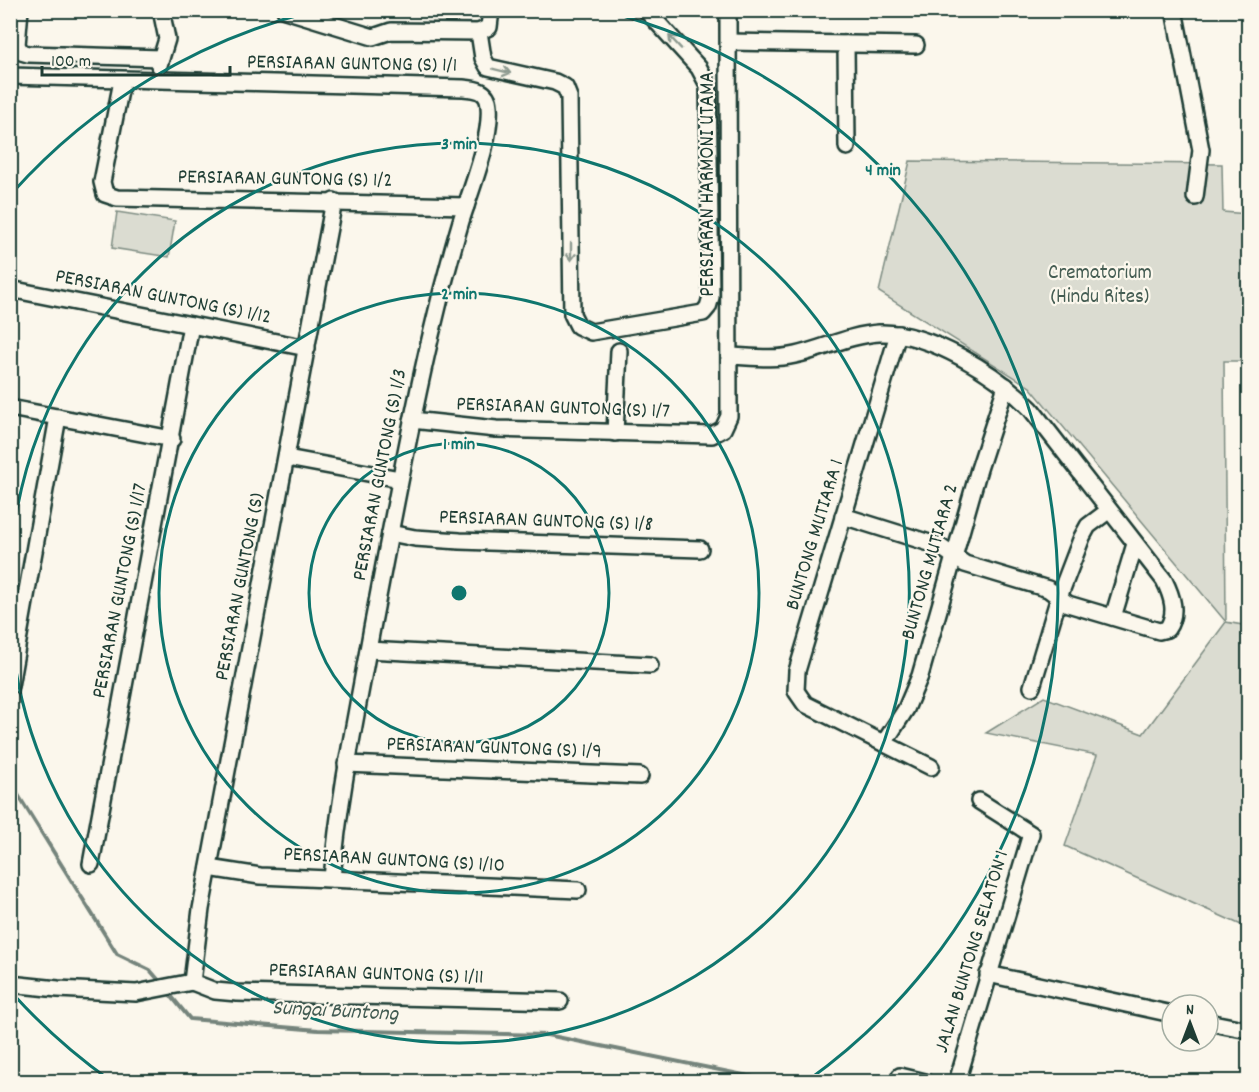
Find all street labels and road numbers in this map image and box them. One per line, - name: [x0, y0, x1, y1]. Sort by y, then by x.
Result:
- street label: PERSIARAN GUNTONG (S) 1/1: [246, 48, 458, 82]
- street label: PERSIARAN HARMONI UTAMA: [694, 71, 724, 297]
- street label: PERSIARAN GUNTONG (S) 1/2: [177, 163, 393, 197]
- street label: PERSIARAN GUNTONG (S) 1/12: [52, 262, 274, 334]
- street label: PERSIARAN GUNTONG (S) 1/3: [346, 366, 416, 584]
- street label: PERSIARAN GUNTONG (S) 1/7: [456, 390, 670, 428]
- street label: BUNTONG MUTIARA 1: [779, 456, 853, 614]
- street label: BUNTONG MUTIARA 2: [894, 480, 968, 644]
- street label: PERSIARAN GUNTONG (S) 1/17: [85, 481, 157, 701]
- street label: PERSIARAN GUNTONG (S): [208, 491, 274, 683]
- street label: PERSIARAN GUNTONG (S) 1/8: [438, 503, 654, 541]
- street label: PERSIARAN GUNTONG (S) 1/9: [386, 730, 602, 768]
- street label: PERSIARAN GUNTONG (S) 1/10: [282, 840, 506, 882]
- street label: JALAN BUNTONG SELATON 1: [928, 847, 1018, 1057]
- street label: PERSIARAN GUNTONG (S) 1/11: [268, 956, 484, 994]

